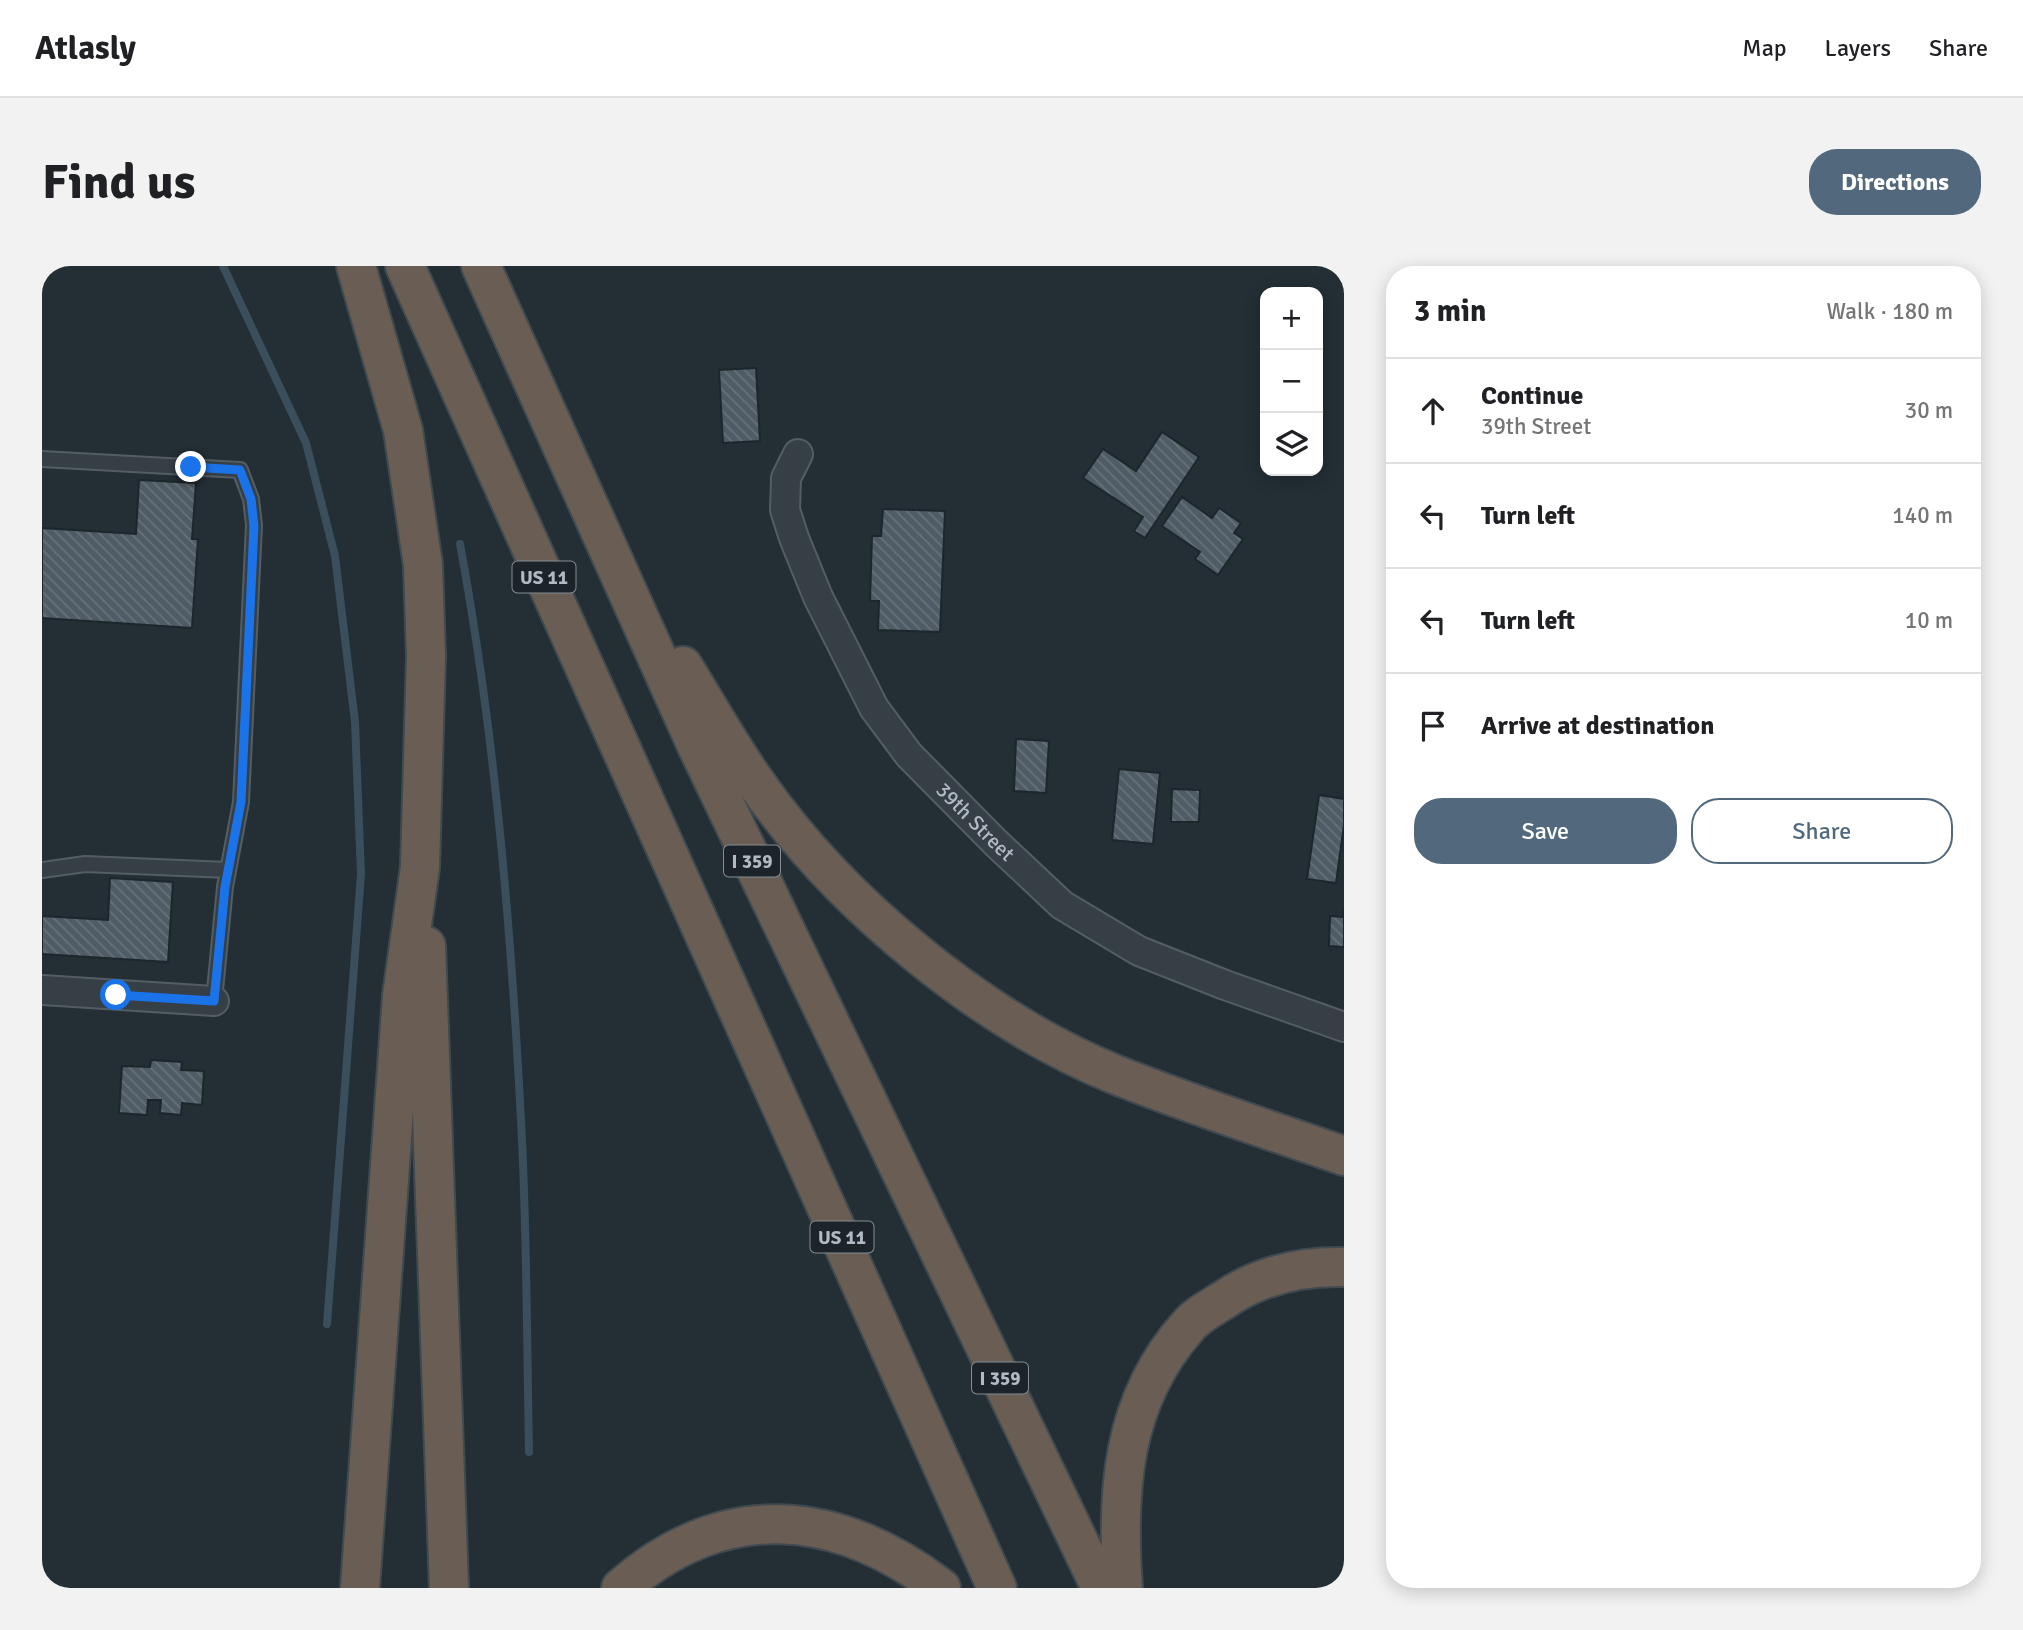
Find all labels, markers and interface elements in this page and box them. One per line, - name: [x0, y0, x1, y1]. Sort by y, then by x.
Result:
- text: Atlasly: [35, 28, 136, 69]
- text: Map: [1742, 33, 1787, 63]
- text: Layers: [1825, 33, 1891, 63]
- text: Share: [1929, 33, 1988, 63]
- button: Directions: [1809, 149, 1981, 215]
- text: Find us: [42, 152, 195, 212]
- map controls: [1260, 287, 1323, 476]
- button: +: [1260, 287, 1323, 350]
- text: 3 min: [1414, 293, 1486, 330]
- text: Walk · 180 m: [1827, 297, 1953, 326]
- button: −: [1260, 350, 1323, 413]
- text: Continue: [1481, 380, 1583, 412]
- icon: ahead: [1414, 392, 1452, 430]
- text: 30 m: [1905, 396, 1953, 425]
- text: 39th Street: [1481, 412, 1591, 441]
- button: layers: [1260, 413, 1323, 476]
- route end: [175, 451, 206, 482]
- icon: left: [1414, 497, 1452, 535]
- text: Turn left: [1481, 500, 1575, 532]
- text: 140 m: [1892, 501, 1953, 530]
- road number: US 11: [512, 562, 576, 592]
- icon: left: [1414, 602, 1452, 640]
- text: Turn left: [1481, 605, 1575, 637]
- text: 10 m: [1905, 606, 1953, 635]
- icon: arrive: [1414, 707, 1452, 745]
- text: Arrive at destination: [1481, 710, 1714, 742]
- street label: 39th Street: [930, 777, 1020, 867]
- button: Save: [1414, 798, 1677, 864]
- button: Share: [1691, 798, 1953, 864]
- road number: I 359: [724, 846, 780, 876]
- route start: [100, 979, 131, 1010]
- road number: US 11: [810, 1222, 874, 1253]
- road number: I 359: [972, 1362, 1028, 1394]

